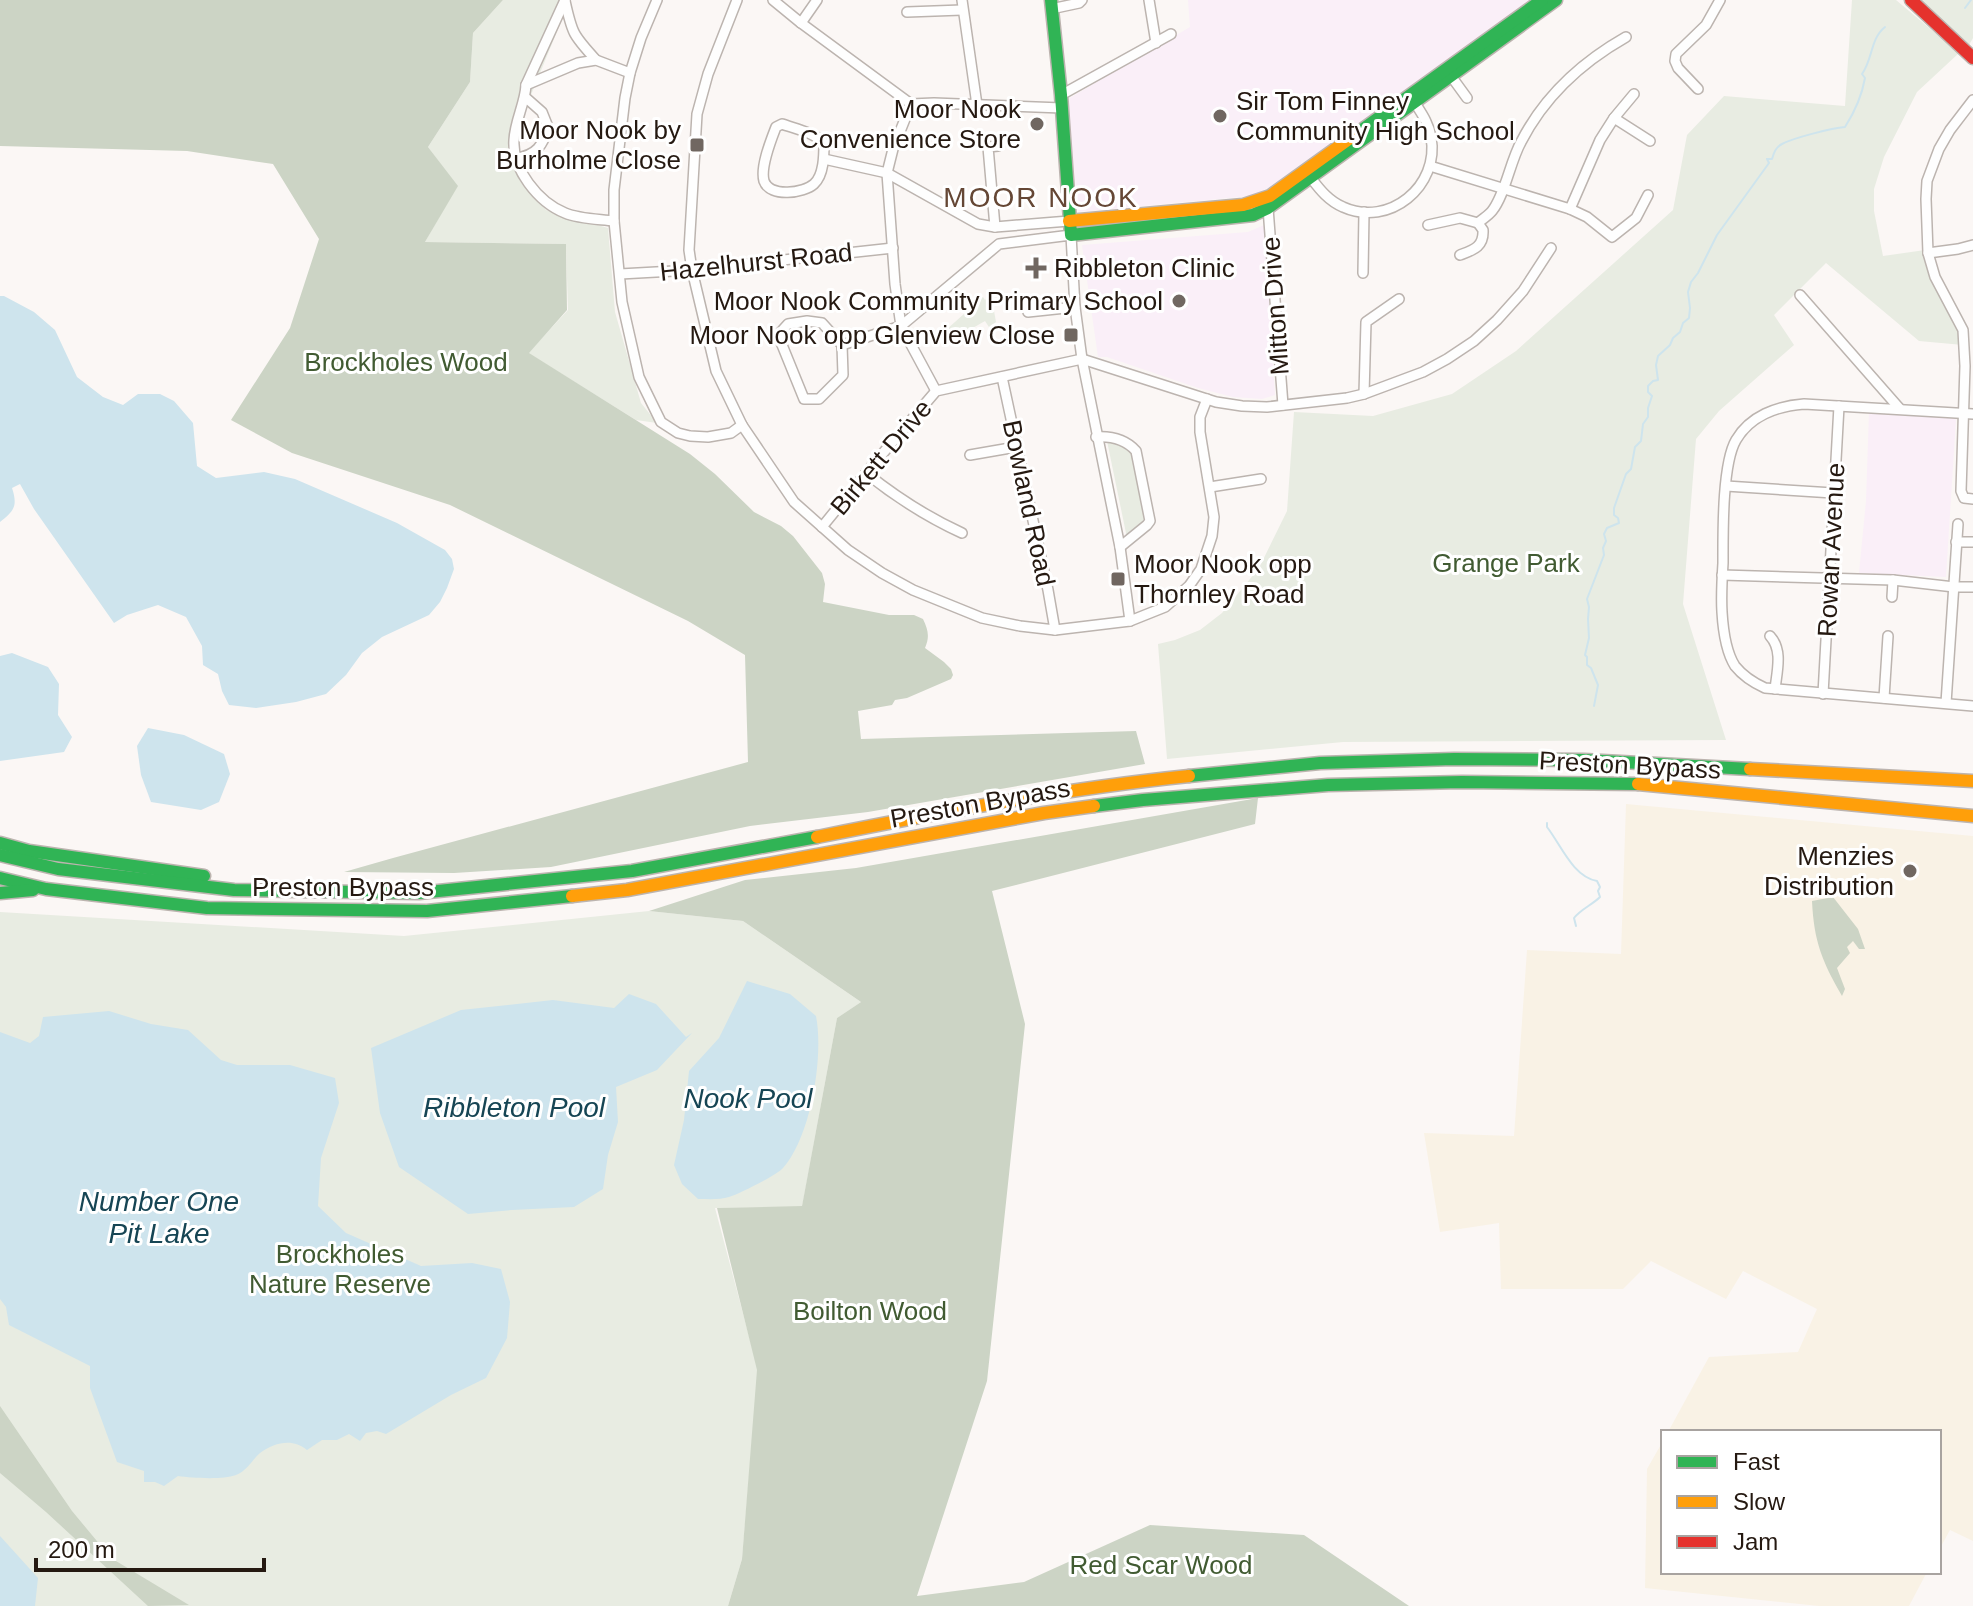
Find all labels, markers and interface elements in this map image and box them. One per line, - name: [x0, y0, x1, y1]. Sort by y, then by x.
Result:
- place label: Sir Tom Finney Community High School: [1236, 86, 1515, 146]
- place label: Moor Nook Convenience Store: [800, 94, 1022, 154]
- marker: Sir Tom Finney Community High School: [1211, 107, 1229, 125]
- place label: Moor Nook by Burholme Close: [496, 115, 681, 175]
- marker: Moor Nook Convenience Store: [1028, 115, 1046, 133]
- marker: Moor Nook by Burholme Close: [688, 136, 706, 154]
- district label: MOOR NOOK: [943, 182, 1139, 213]
- street label: Mitton Drive: [1255, 236, 1295, 376]
- street label: Hazelhurst Road: [658, 237, 854, 287]
- place label: Ribbleton Clinic: [1054, 253, 1235, 283]
- marker: Ribbleton Clinic: [1025, 257, 1047, 279]
- place label: Moor Nook Community Primary School: [714, 286, 1163, 316]
- marker: Moor Nook Community Primary School: [1170, 292, 1188, 310]
- place label: Moor Nook opp Glenview Close: [689, 320, 1055, 350]
- marker: Moor Nook opp Glenview Close: [1062, 326, 1080, 344]
- park label: Brockholes Wood: [304, 347, 508, 377]
- street label: Birkett Drive: [824, 393, 938, 521]
- street label: Bowland Road: [997, 417, 1061, 589]
- street label: Rowan Avenue: [1811, 462, 1851, 638]
- park label: Grange Park: [1432, 548, 1581, 578]
- place label: Moor Nook opp Thornley Road: [1134, 549, 1312, 609]
- marker: Moor Nook opp Thornley Road: [1109, 570, 1127, 588]
- street label: Preston Bypass: [1538, 745, 1722, 785]
- street label: Preston Bypass: [888, 772, 1072, 834]
- place label: Menzies Distribution: [1764, 841, 1894, 901]
- marker: Menzies Distribution: [1901, 862, 1919, 880]
- street label: Preston Bypass: [252, 872, 434, 902]
- water label: Nook Pool: [683, 1083, 813, 1114]
- water label: Ribbleton Pool: [423, 1092, 606, 1123]
- water label: Number One Pit Lake: [79, 1186, 239, 1249]
- park label: Brockholes Nature Reserve: [249, 1239, 431, 1299]
- park label: Boilton Wood: [793, 1296, 947, 1326]
- legend: [1661, 1430, 1941, 1574]
- text: Fast: [1733, 1448, 1780, 1475]
- text: Slow: [1733, 1488, 1786, 1515]
- scale bar: [36, 1522, 264, 1572]
- text: Jam: [1733, 1528, 1778, 1555]
- text: 200 m: [48, 1536, 115, 1563]
- park label: Red Scar Wood: [1069, 1550, 1253, 1580]

